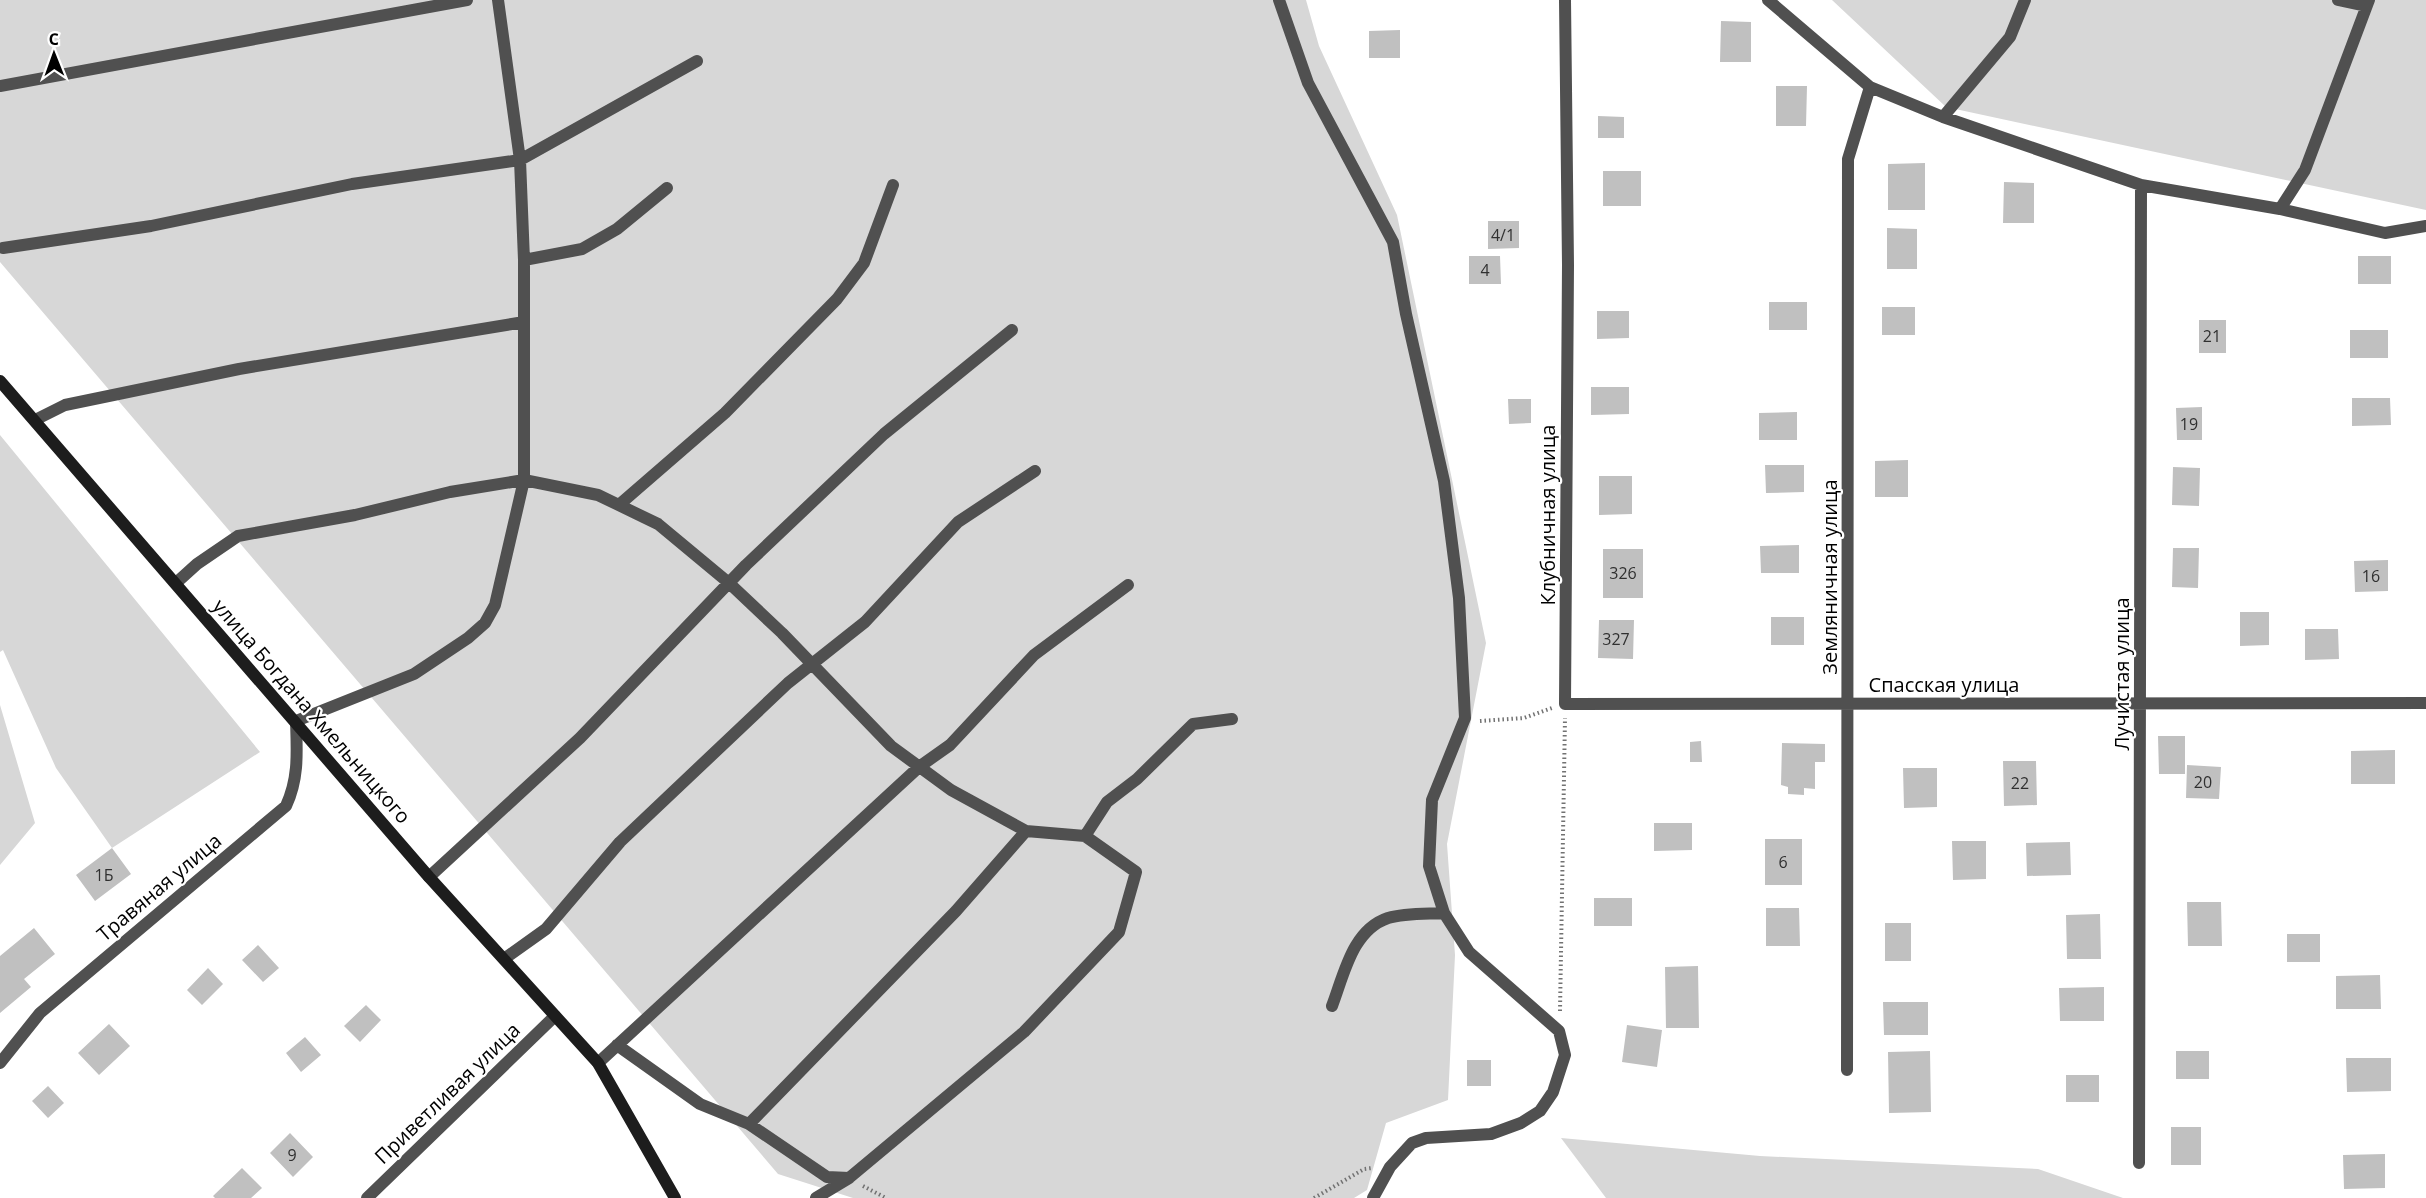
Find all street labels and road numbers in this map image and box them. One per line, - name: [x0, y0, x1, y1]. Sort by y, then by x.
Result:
- street label: Клубничная улица: [1534, 425, 1561, 605]
- street label: Земляничная улица: [1816, 479, 1843, 675]
- street label: улица Богдана Хмельницкого: [207, 593, 417, 829]
- street label: Лучистая улица: [2108, 597, 2135, 751]
- street label: Спасская улица: [1869, 671, 2019, 698]
- street label: Травяная улица: [91, 827, 227, 947]
- street label: Приветливая улица: [368, 1016, 526, 1170]

